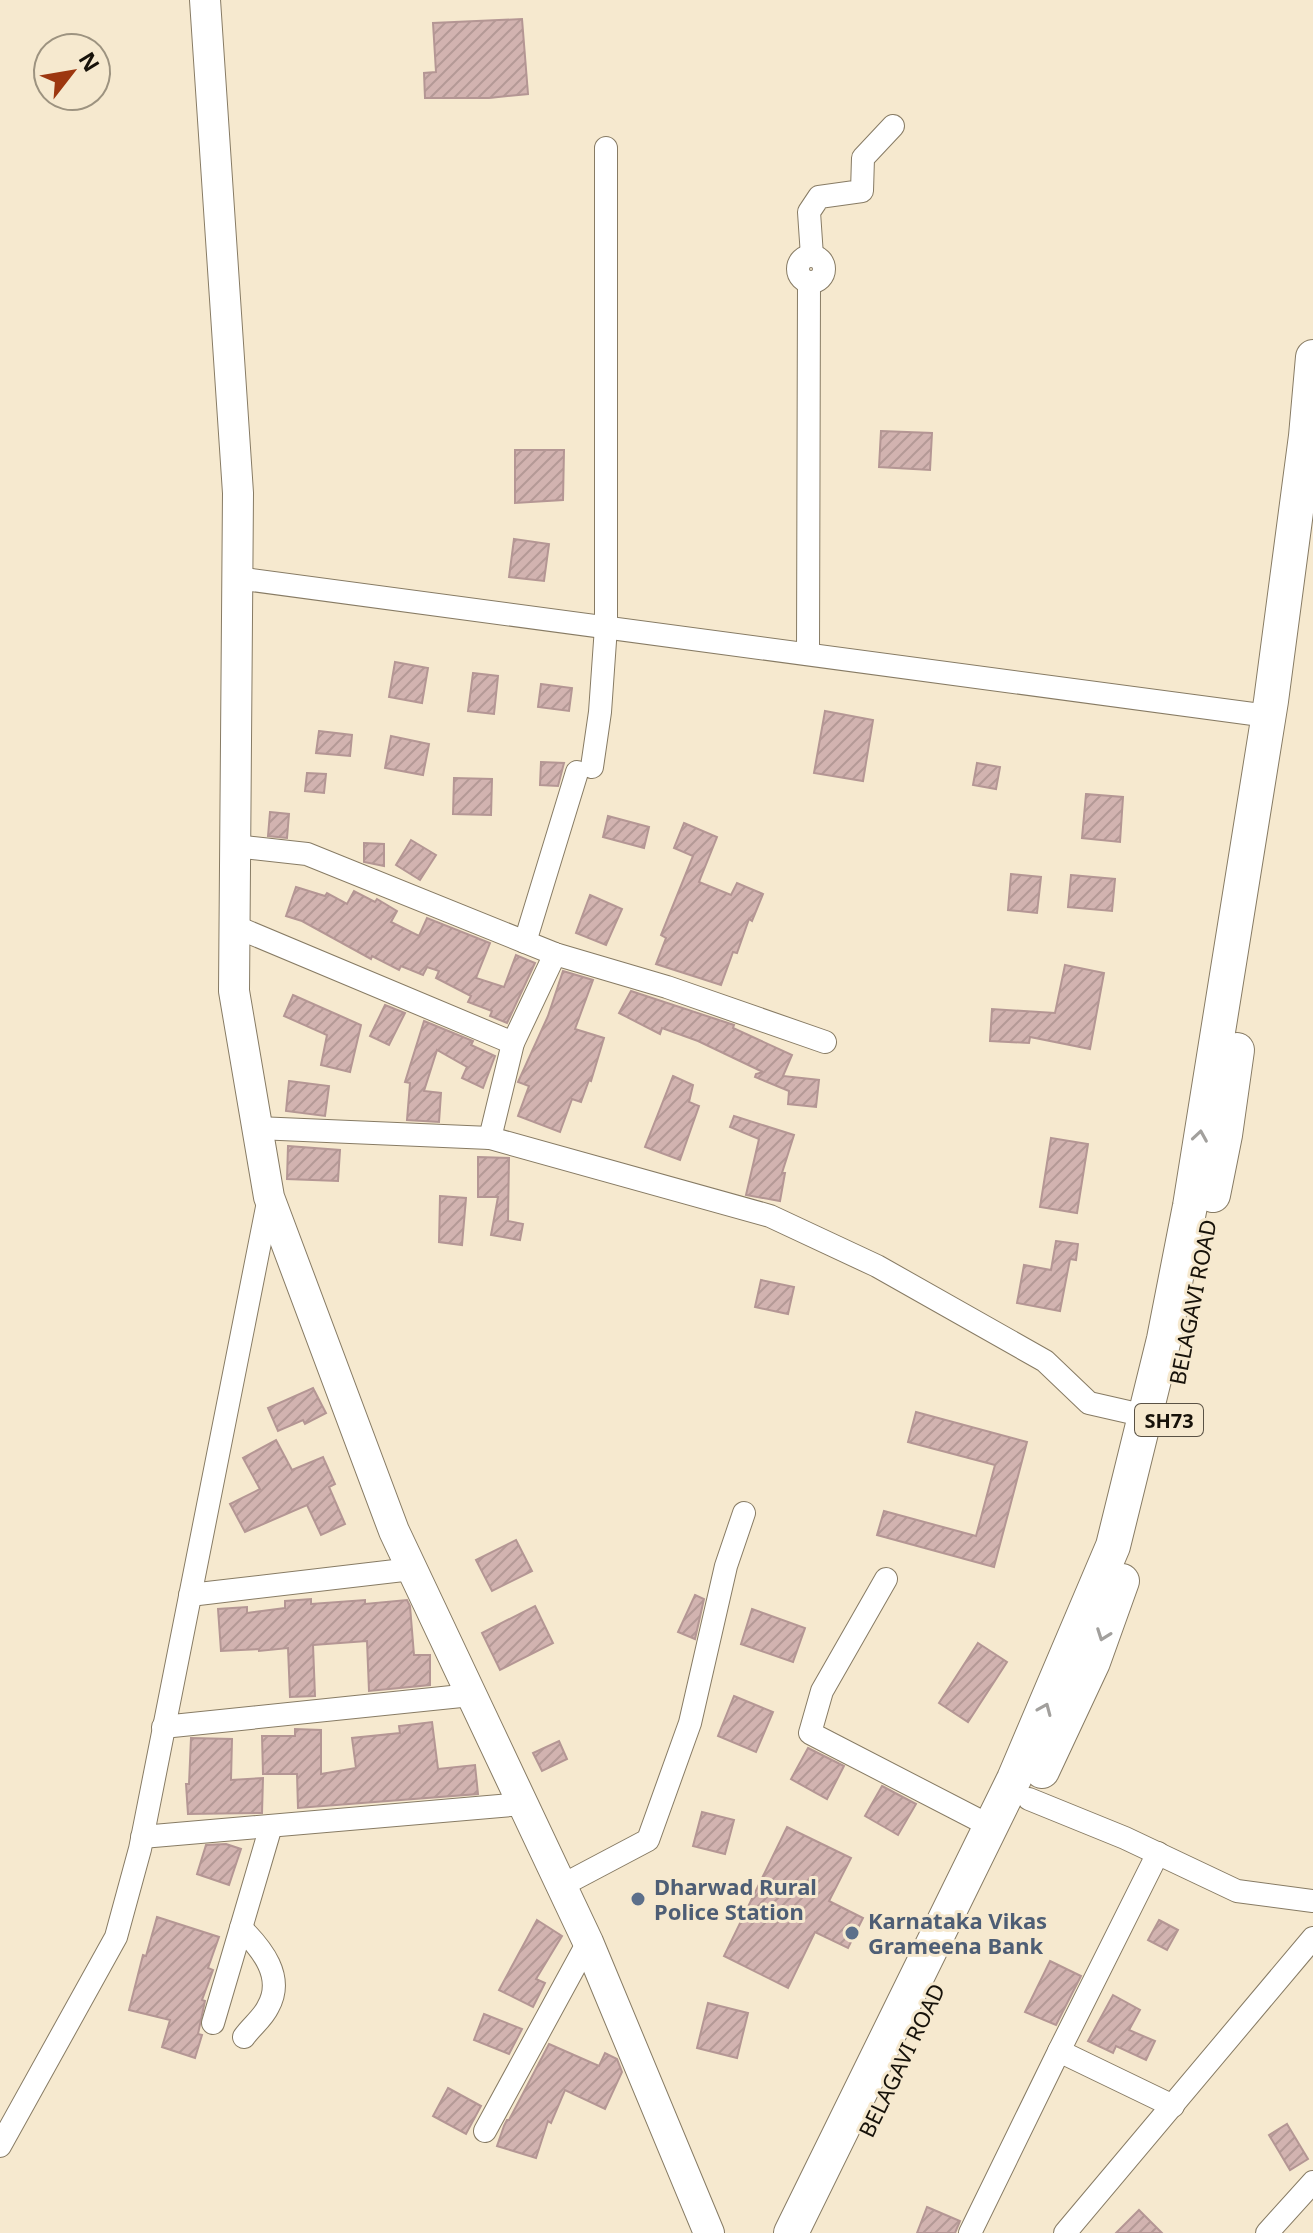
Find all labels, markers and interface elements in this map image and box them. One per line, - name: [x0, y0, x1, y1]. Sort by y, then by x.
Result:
- north arrow: [32, 32, 112, 112]
- text: N: [73, 46, 107, 77]
- one-way arrow: [1191, 1130, 1208, 1143]
- street label: BELAGAVI ROAD: [1161, 1217, 1223, 1387]
- road number: SH73: [1135, 1404, 1203, 1436]
- one-way arrow: [1096, 1627, 1113, 1641]
- one-way arrow: [1035, 1703, 1051, 1717]
- place label: Dharwad Rural Police Station: [654, 1871, 817, 1926]
- marker: Dharwad Rural Police Station: [629, 1890, 647, 1908]
- place label: Karnataka Vikas Grameena Bank: [868, 1905, 1047, 1960]
- marker: Karnataka Vikas Grameena Bank: [843, 1924, 861, 1942]
- street label: BELAGAVI ROAD: [851, 1978, 951, 2142]

